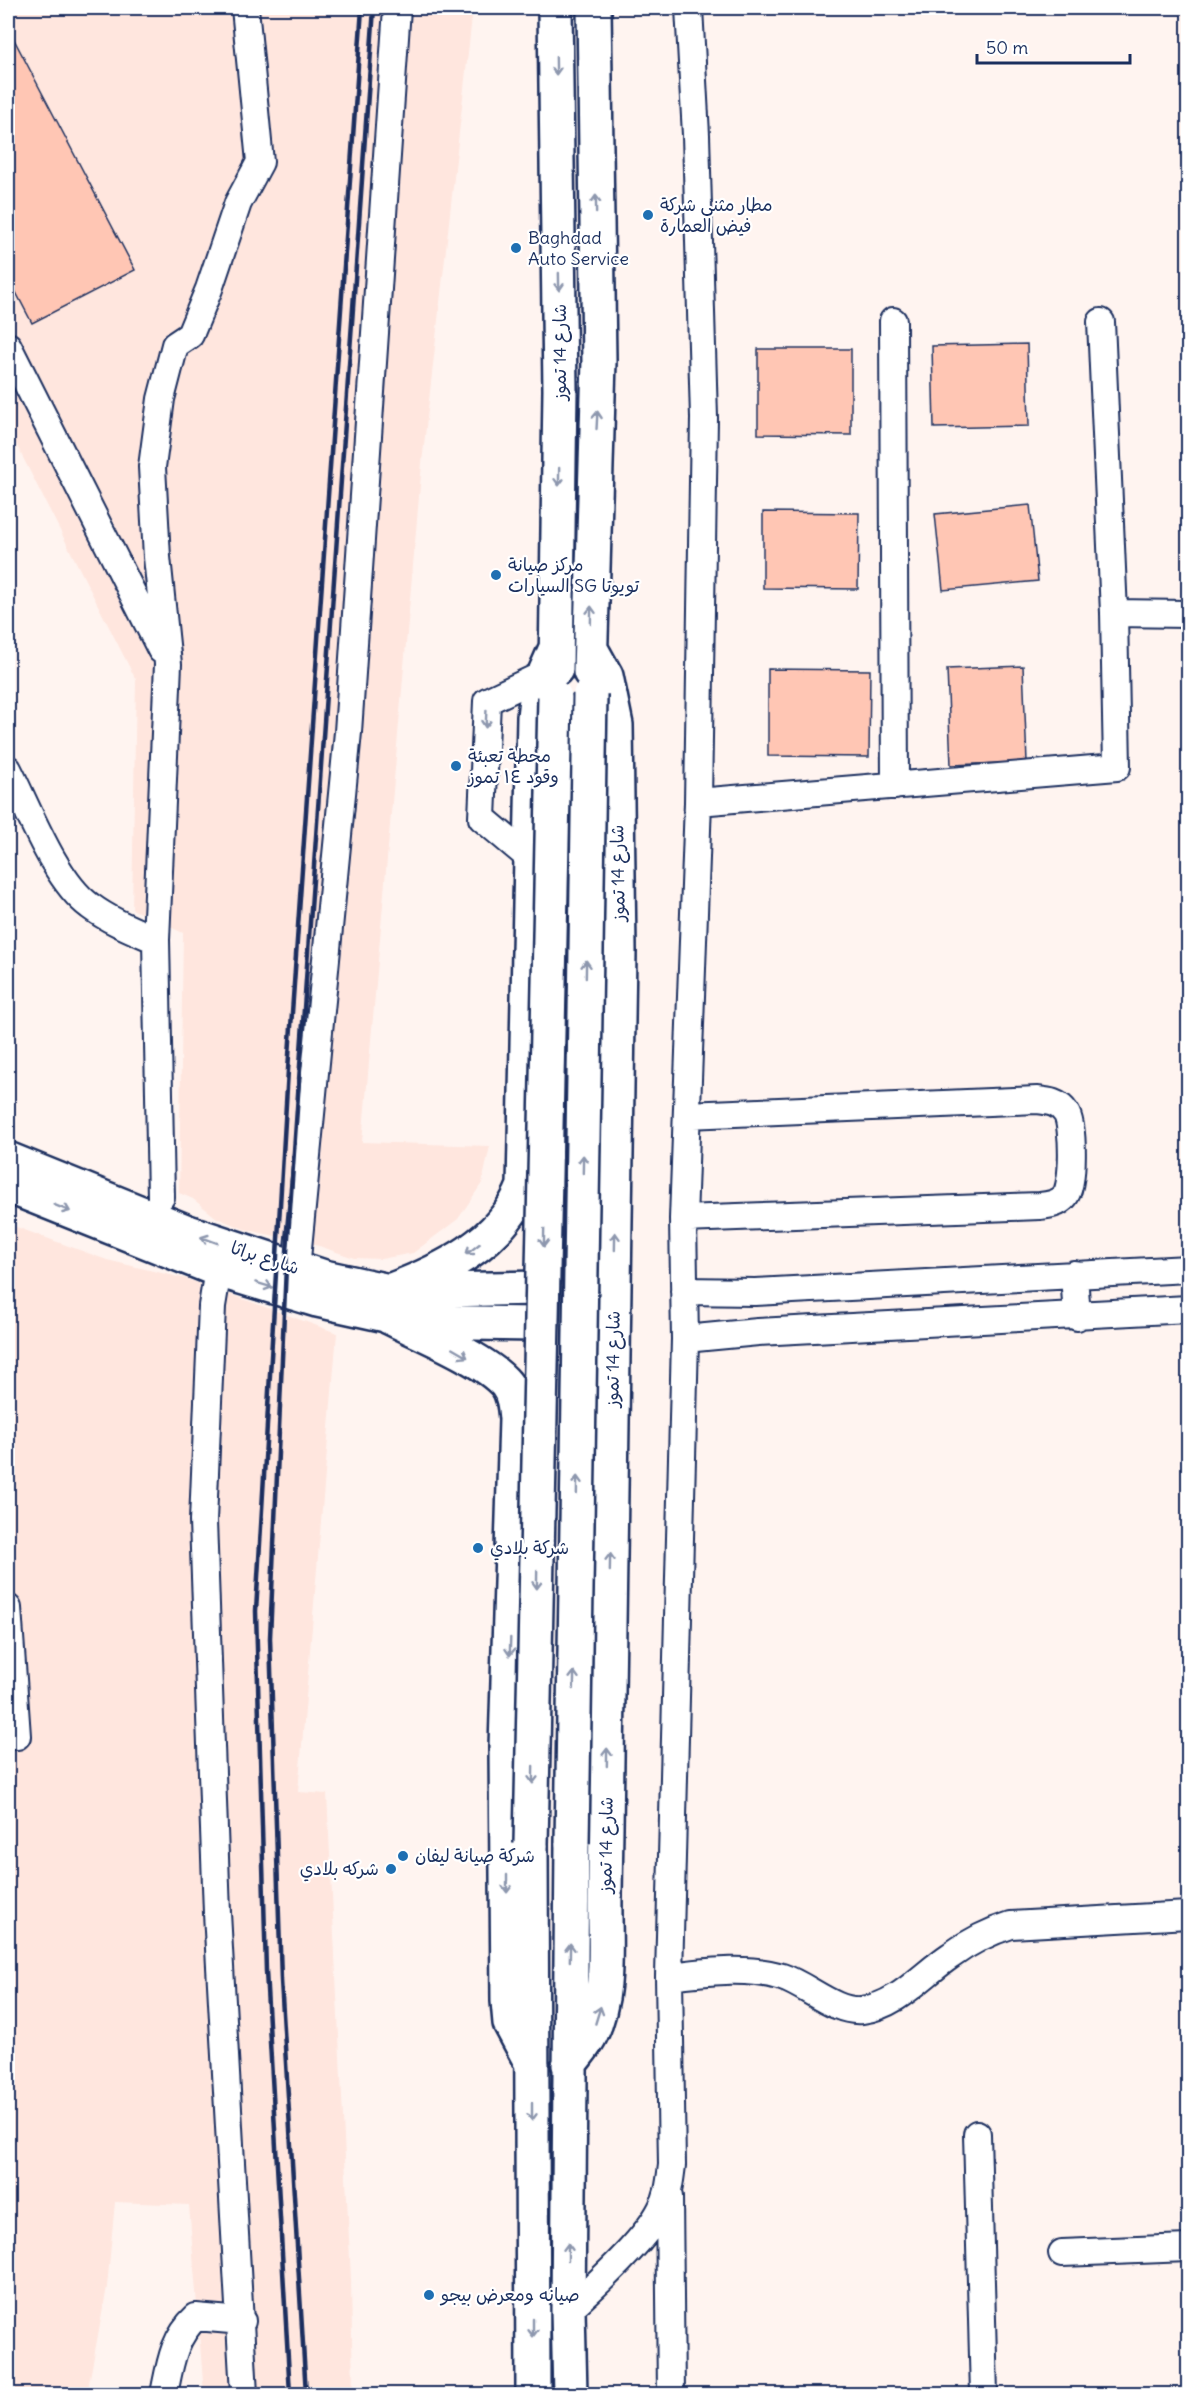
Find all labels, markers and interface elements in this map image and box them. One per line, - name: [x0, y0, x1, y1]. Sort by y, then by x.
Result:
- scale bar: [977, 27, 1130, 65]
- text: 50 m: [986, 36, 1028, 59]
- one-way arrow: [550, 55, 562, 75]
- place label: مطار مثنى شركة فيض العمارة: [660, 193, 773, 237]
- one-way arrow: [590, 195, 602, 215]
- marker: مطار مثنى شركة فيض العمارة: [641, 208, 655, 222]
- place label: Baghdad Auto Service: [528, 226, 629, 270]
- marker: Baghdad Auto Service: [509, 241, 523, 255]
- one-way arrow: [553, 271, 565, 291]
- street label: شارع 14 تموز: [548, 304, 572, 402]
- one-way arrow: [592, 411, 603, 431]
- one-way arrow: [553, 466, 565, 486]
- place label: مركز صيانة السيارات SG تويوتا: [508, 553, 640, 597]
- marker: مركز صيانة السيارات SG تويوتا: [489, 568, 503, 582]
- one-way arrow: [586, 605, 597, 625]
- one-way arrow: [481, 709, 492, 729]
- place label: محطة تعبئة وقود ١٤ تموز: [466, 744, 559, 788]
- marker: محطة تعبئة وقود ١٤ تموز: [449, 759, 463, 773]
- street label: شارع 14 تموز: [605, 825, 631, 923]
- one-way arrow: [580, 959, 592, 979]
- one-way arrow: [577, 1154, 588, 1174]
- one-way arrow: [52, 1203, 71, 1214]
- one-way arrow: [538, 1228, 550, 1248]
- one-way arrow: [609, 1232, 621, 1252]
- one-way arrow: [200, 1233, 219, 1244]
- street label: شارع براثا: [228, 1236, 302, 1280]
- one-way arrow: [465, 1242, 481, 1255]
- one-way arrow: [254, 1280, 273, 1291]
- street label: شارع 14 تموز: [600, 1311, 626, 1409]
- one-way arrow: [450, 1348, 468, 1359]
- one-way arrow: [572, 1475, 583, 1495]
- place label: شركة بلادي: [490, 1536, 569, 1561]
- marker: شركة بلادي: [471, 1541, 485, 1555]
- one-way arrow: [604, 1553, 616, 1573]
- one-way arrow: [531, 1570, 543, 1590]
- one-way arrow: [504, 1636, 515, 1656]
- one-way arrow: [568, 1670, 580, 1690]
- one-way arrow: [602, 1748, 613, 1768]
- one-way arrow: [527, 1765, 538, 1785]
- street label: شارع 14 تموز: [593, 1797, 619, 1895]
- place label: شركة صيانة ليفان: [415, 1844, 535, 1867]
- marker: شركة صيانة ليفان: [396, 1849, 410, 1863]
- place label: شركه بلادي: [300, 1857, 379, 1882]
- marker: شركه بلادي: [384, 1862, 398, 1876]
- one-way arrow: [501, 1873, 513, 1893]
- one-way arrow: [564, 1943, 576, 1963]
- one-way arrow: [593, 2006, 604, 2025]
- one-way arrow: [526, 2102, 538, 2122]
- one-way arrow: [562, 2243, 574, 2263]
- place label: صيانه ومعرض بيجو: [439, 2283, 580, 2306]
- marker: صيانه ومعرض بيجو: [422, 2288, 436, 2302]
- one-way arrow: [527, 2318, 539, 2338]

